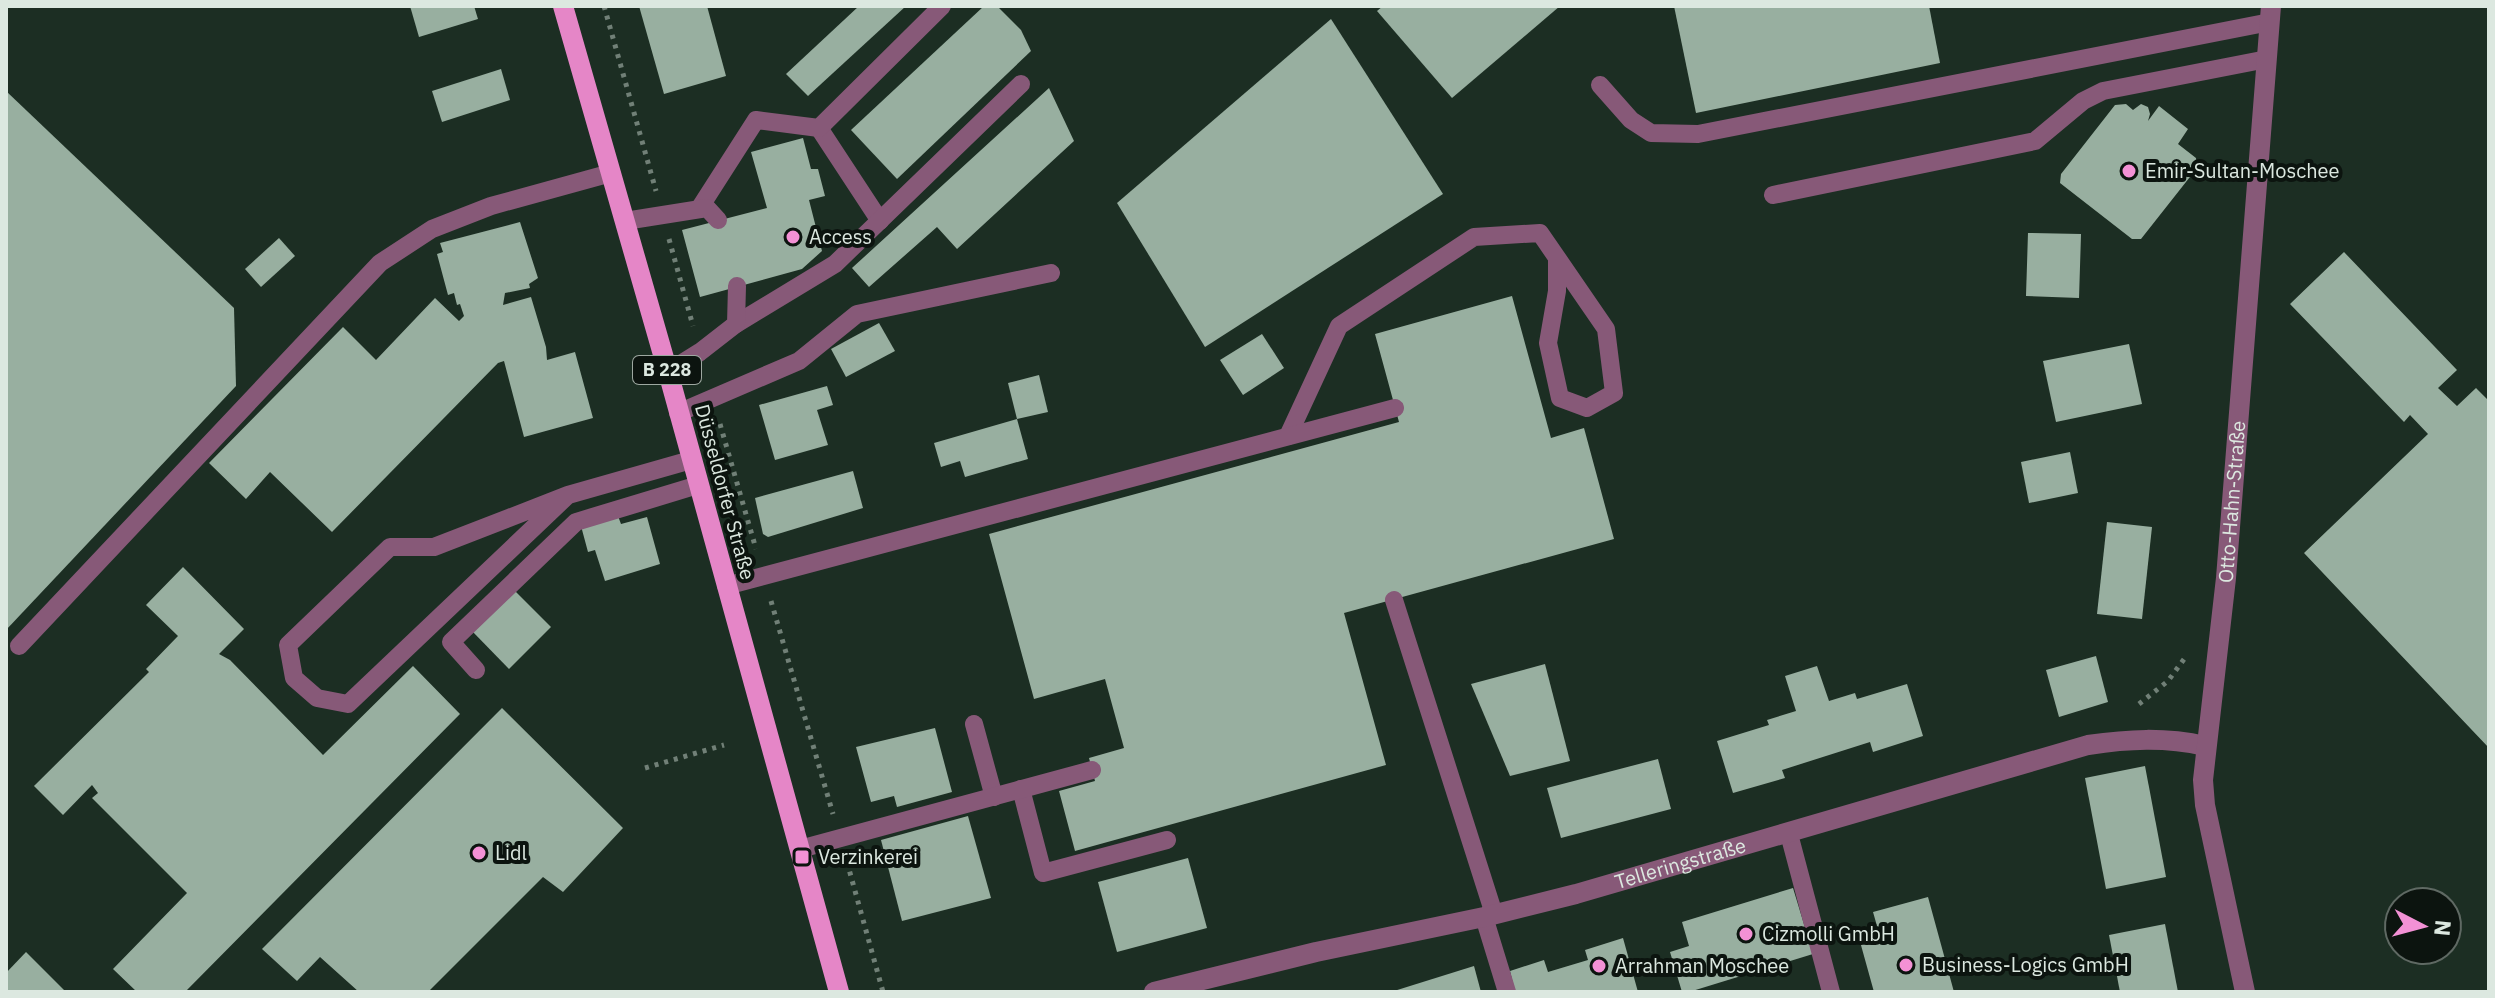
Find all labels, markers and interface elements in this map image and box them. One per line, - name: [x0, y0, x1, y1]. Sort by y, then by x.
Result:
- place label: Emir-Sultan-Moschee: [2145, 157, 2340, 184]
- marker: Emir-Sultan-Moschee: [2120, 162, 2138, 180]
- place label: Access: [809, 223, 872, 250]
- marker: Access: [784, 228, 802, 246]
- road number: B 228: [633, 356, 701, 384]
- street label: Düsseldorfer Straße: [689, 401, 762, 583]
- street label: Otto-Hahn-Straße: [2212, 420, 2251, 584]
- street label: Telleringstraße: [1611, 831, 1749, 895]
- place label: Lidl: [495, 839, 527, 866]
- place label: Verzinkerei: [818, 843, 918, 870]
- marker: Lidl: [470, 844, 488, 862]
- marker: Verzinkerei: [793, 848, 811, 866]
- north arrow: [2383, 886, 2463, 966]
- text: N: [2428, 919, 2459, 938]
- place label: Cizmolli GmbH: [1762, 920, 1895, 947]
- marker: Cizmolli GmbH: [1737, 925, 1755, 943]
- place label: Business-Logics GmbH: [1922, 951, 2129, 978]
- place label: Arrahman Moschee: [1615, 952, 1789, 979]
- marker: Business-Logics GmbH: [1897, 956, 1915, 974]
- marker: Arrahman Moschee: [1590, 957, 1608, 975]

